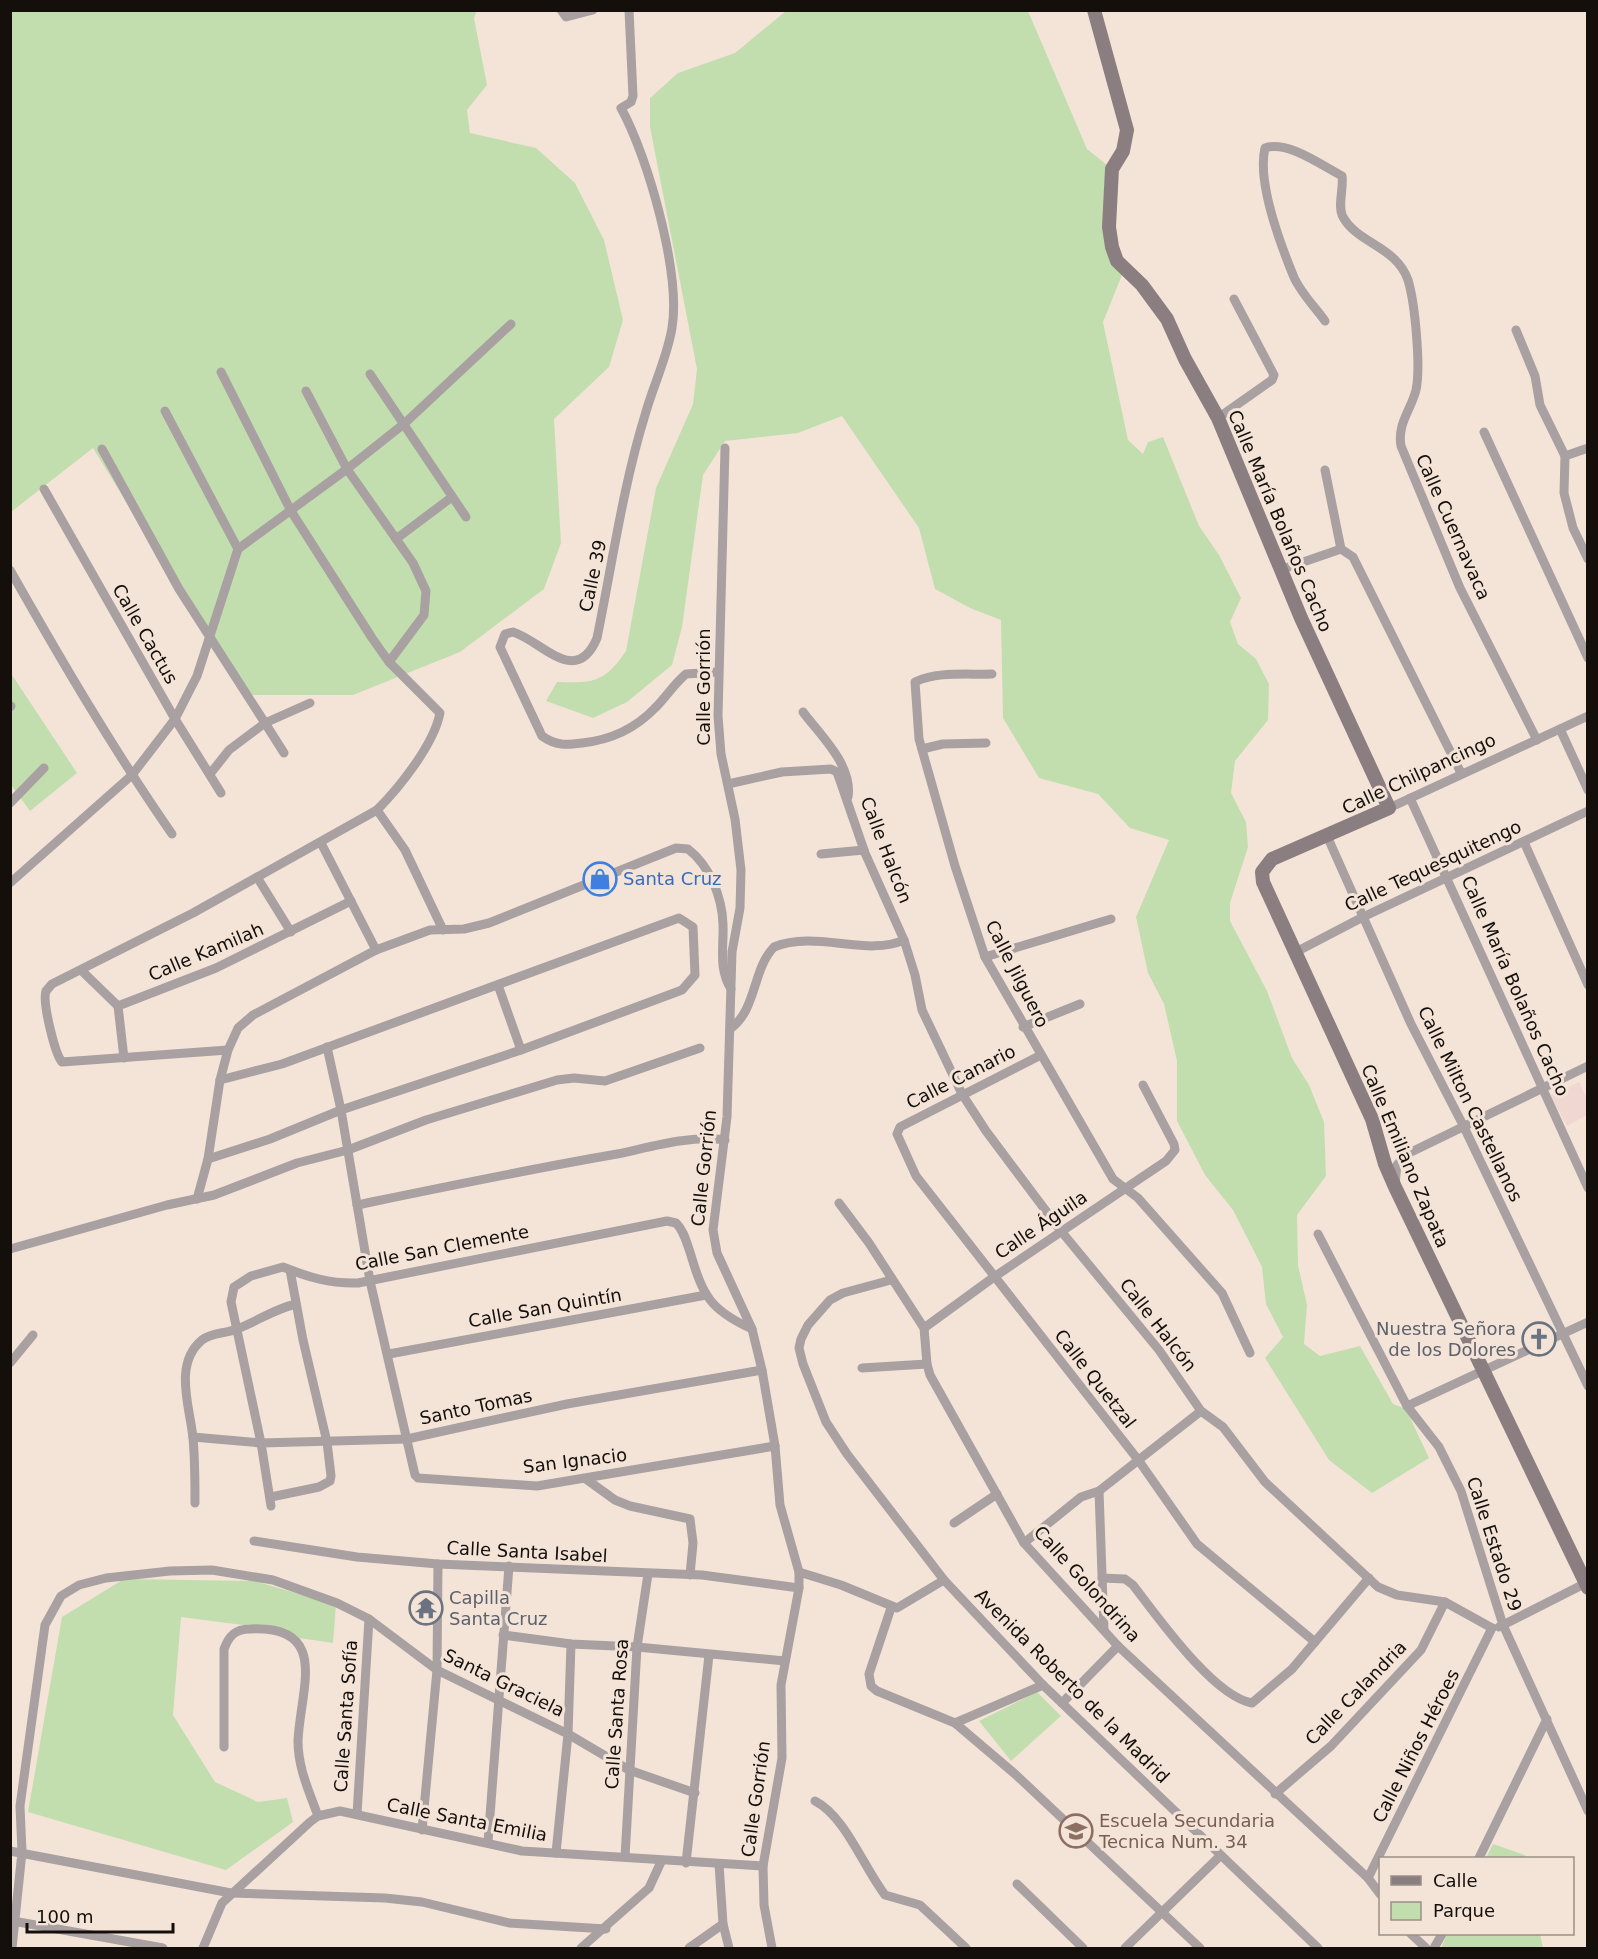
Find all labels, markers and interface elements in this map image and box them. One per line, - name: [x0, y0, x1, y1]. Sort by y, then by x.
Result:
- street label: Calle María Bolaños Cacho: [1224, 407, 1337, 635]
- street label: Calle Cuernavaca: [1412, 451, 1495, 603]
- street label: Calle 39: [575, 538, 610, 614]
- street label: Calle Cactus: [108, 580, 182, 687]
- street label: Calle Gorrión: [693, 628, 714, 746]
- street label: Calle Chilpancingo: [1339, 729, 1499, 818]
- street label: Calle Halcón: [857, 794, 916, 906]
- street label: Calle Tequesquitengo: [1341, 815, 1524, 916]
- shop icon: Santa Cruz: [582, 861, 618, 897]
- place label: Santa Cruz: [623, 868, 722, 889]
- street label: Calle María Bolaños Cacho: [1457, 872, 1574, 1099]
- street label: Calle Jilguero: [981, 917, 1054, 1031]
- street label: Calle Kamilah: [145, 918, 266, 985]
- street label: Calle Milton Castellanos: [1414, 1003, 1527, 1205]
- street label: Calle Canario: [903, 1040, 1019, 1113]
- street label: Calle Emiliano Zapata: [1357, 1061, 1454, 1251]
- street label: Calle Gorrión: [687, 1109, 720, 1227]
- street label: Calle Águila: [991, 1186, 1091, 1263]
- street label: Calle San Clemente: [353, 1220, 531, 1275]
- street label: Calle Halcón: [1116, 1274, 1201, 1375]
- street label: Calle San Quintín: [467, 1284, 623, 1331]
- place label: Nuestra Señora de los Dolores: [1376, 1318, 1516, 1360]
- church icon: Nuestra Señora de los Dolores: [1521, 1321, 1557, 1357]
- street label: Calle Quetzal: [1050, 1325, 1140, 1432]
- street label: Santo Tomas: [418, 1384, 534, 1429]
- street label: San Ignacio: [522, 1444, 628, 1477]
- street label: Calle Estado 29: [1463, 1474, 1526, 1614]
- street label: Calle Golondrina: [1030, 1521, 1145, 1646]
- street label: Calle Santa Isabel: [446, 1537, 608, 1566]
- street label: Avenida Roberto de la Madrid: [971, 1584, 1174, 1787]
- place label: Capilla Santa Cruz: [449, 1587, 548, 1629]
- temple icon: Capilla Santa Cruz: [408, 1590, 444, 1626]
- street label: Calle Calandria: [1301, 1636, 1411, 1749]
- street label: Calle Santa Rosa: [601, 1638, 632, 1790]
- street label: Calle Santa Sofía: [330, 1639, 361, 1793]
- street label: Santa Graciela: [440, 1644, 568, 1721]
- street label: Calle Niños Héroes: [1368, 1666, 1463, 1826]
- street label: Calle Gorrión: [737, 1739, 774, 1858]
- street label: Calle Santa Emilia: [385, 1794, 549, 1845]
- place label: Escuela Secundaria Tecnica Num. 34: [1098, 1810, 1275, 1852]
- school or university icon: Escuela Secundaria Tecnica Num. 34: [1058, 1813, 1094, 1849]
- legend: [1379, 1857, 1574, 1935]
- text: Calle: [1433, 1870, 1478, 1891]
- scale bar: [27, 1896, 172, 1934]
- text: Parque: [1433, 1900, 1495, 1921]
- text: 100 m: [36, 1906, 94, 1927]

